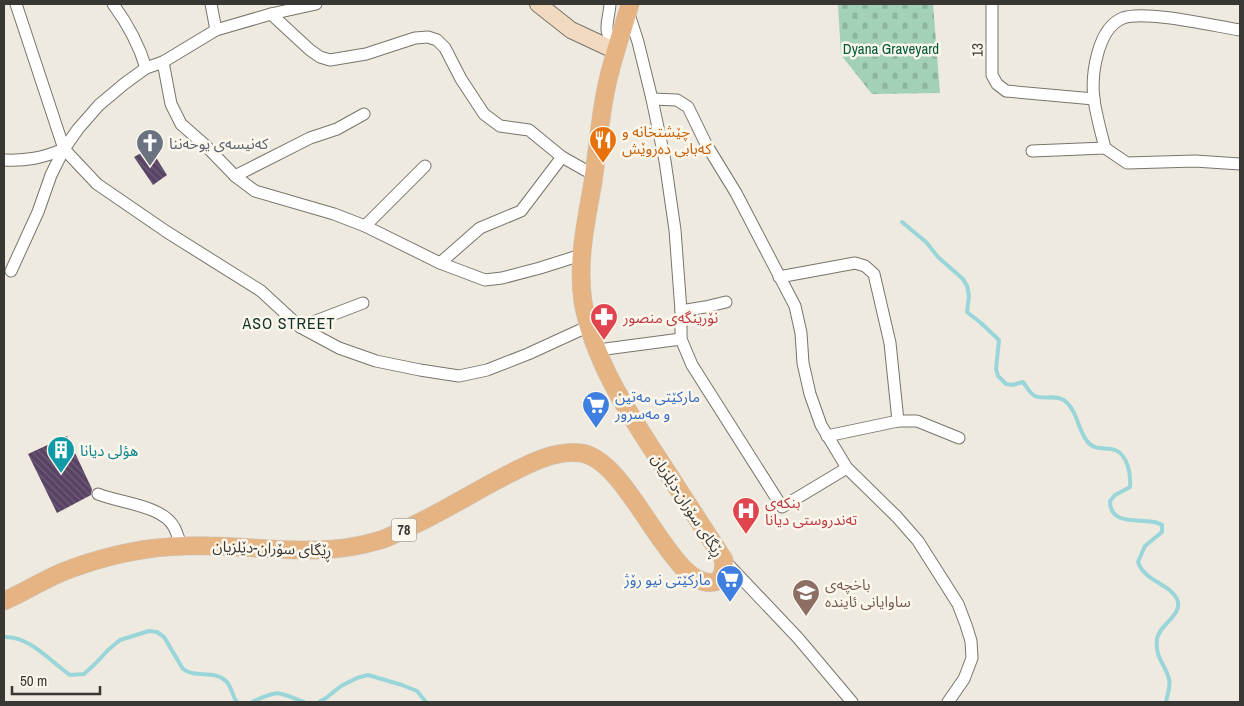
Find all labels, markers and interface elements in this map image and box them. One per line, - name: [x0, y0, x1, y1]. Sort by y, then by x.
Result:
- park label: Dyana Graveyard: [843, 38, 939, 59]
- street label: 13: [966, 43, 988, 57]
- place label: چێشتخانە و کەبابی دەروێش: [622, 121, 712, 159]
- restaurant icon: چێشتخانە و کەبابی دەروێش: [588, 125, 618, 164]
- church icon: کەنیسەی یوحەننا: [135, 128, 165, 167]
- place label: کەنیسەی یوحەننا: [169, 133, 269, 154]
- pharmacy icon: نۆرینگه‌ی منصور: [589, 302, 619, 341]
- place label: نۆرینگه‌ی منصور: [622, 307, 718, 328]
- district label: ASO STREET: [241, 312, 336, 334]
- place label: مارکێتی مەتین و مەسرور: [614, 386, 700, 424]
- supermarket icon: مارکێتی مەتین و مەسرور: [581, 390, 611, 429]
- building icon: هؤلى ديانا: [46, 435, 76, 474]
- place label: هؤلى ديانا: [80, 440, 138, 461]
- street label: ڕێگای سۆران-دێلزیان: [645, 449, 729, 562]
- place label: بنکەی تەندروستی دیانا: [765, 492, 857, 530]
- hospital icon: بنکەی تەندروستی دیانا: [731, 496, 761, 535]
- road number: 78: [392, 518, 416, 542]
- street label: ڕێگای سۆران-دێلزیان: [212, 535, 332, 563]
- supermarket icon: مارکێتی نیو رۆژ: [715, 564, 745, 603]
- place label: مارکێتی نیو رۆژ: [623, 569, 711, 590]
- place label: باخچەی ساوایانی ئایندە: [825, 574, 911, 612]
- school or university icon: باخچەی ساوایانی ئایندە: [791, 578, 821, 617]
- scale bar: [12, 664, 100, 696]
- text: 50 m: [20, 670, 47, 691]

